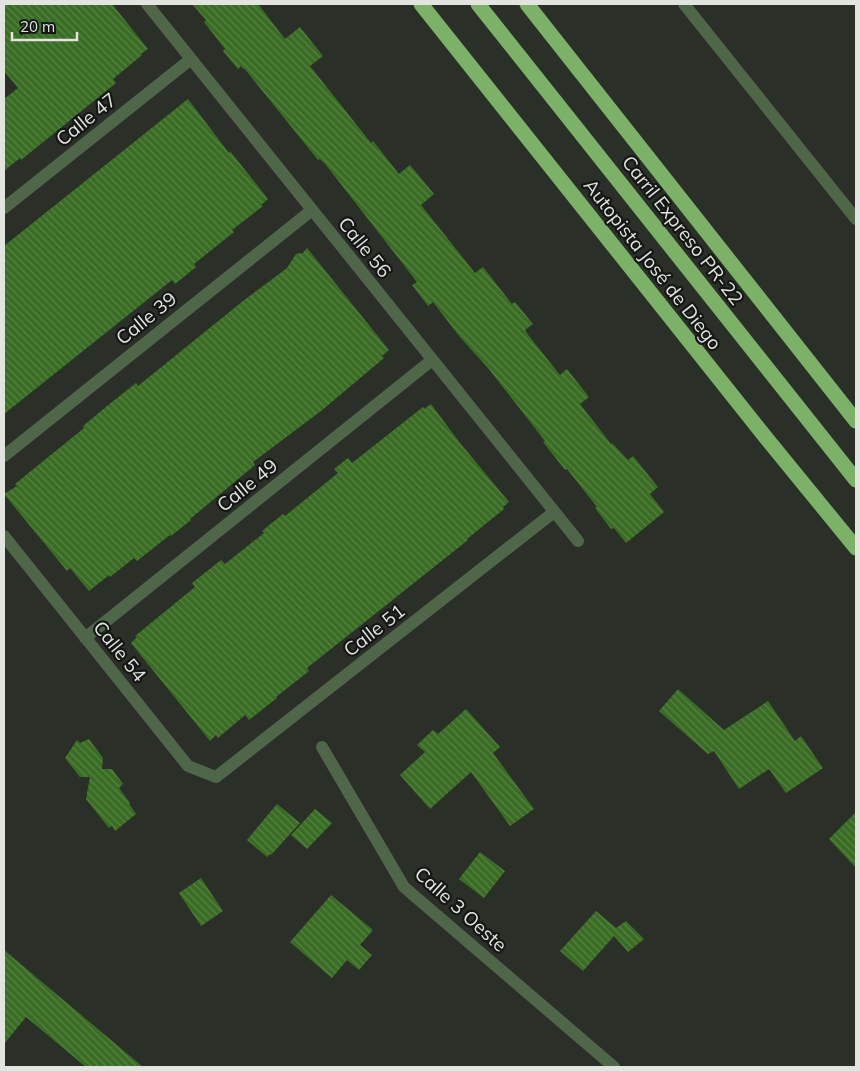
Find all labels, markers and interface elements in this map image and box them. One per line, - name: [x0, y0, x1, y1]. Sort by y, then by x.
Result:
- scale bar: [12, 10, 78, 42]
- text: 20 m: [20, 17, 55, 36]
- street label: Calle 47: [51, 87, 121, 151]
- street label: Carril Expreso PR-22: [617, 150, 749, 310]
- street label: Autopista José de Diego: [579, 174, 727, 354]
- street label: Calle 56: [333, 212, 397, 282]
- street label: Calle 39: [111, 286, 181, 350]
- street label: Calle 49: [212, 453, 282, 517]
- street label: Calle 51: [339, 599, 409, 661]
- street label: Calle 54: [88, 616, 152, 686]
- street label: Calle 3 Oeste: [410, 861, 512, 957]

